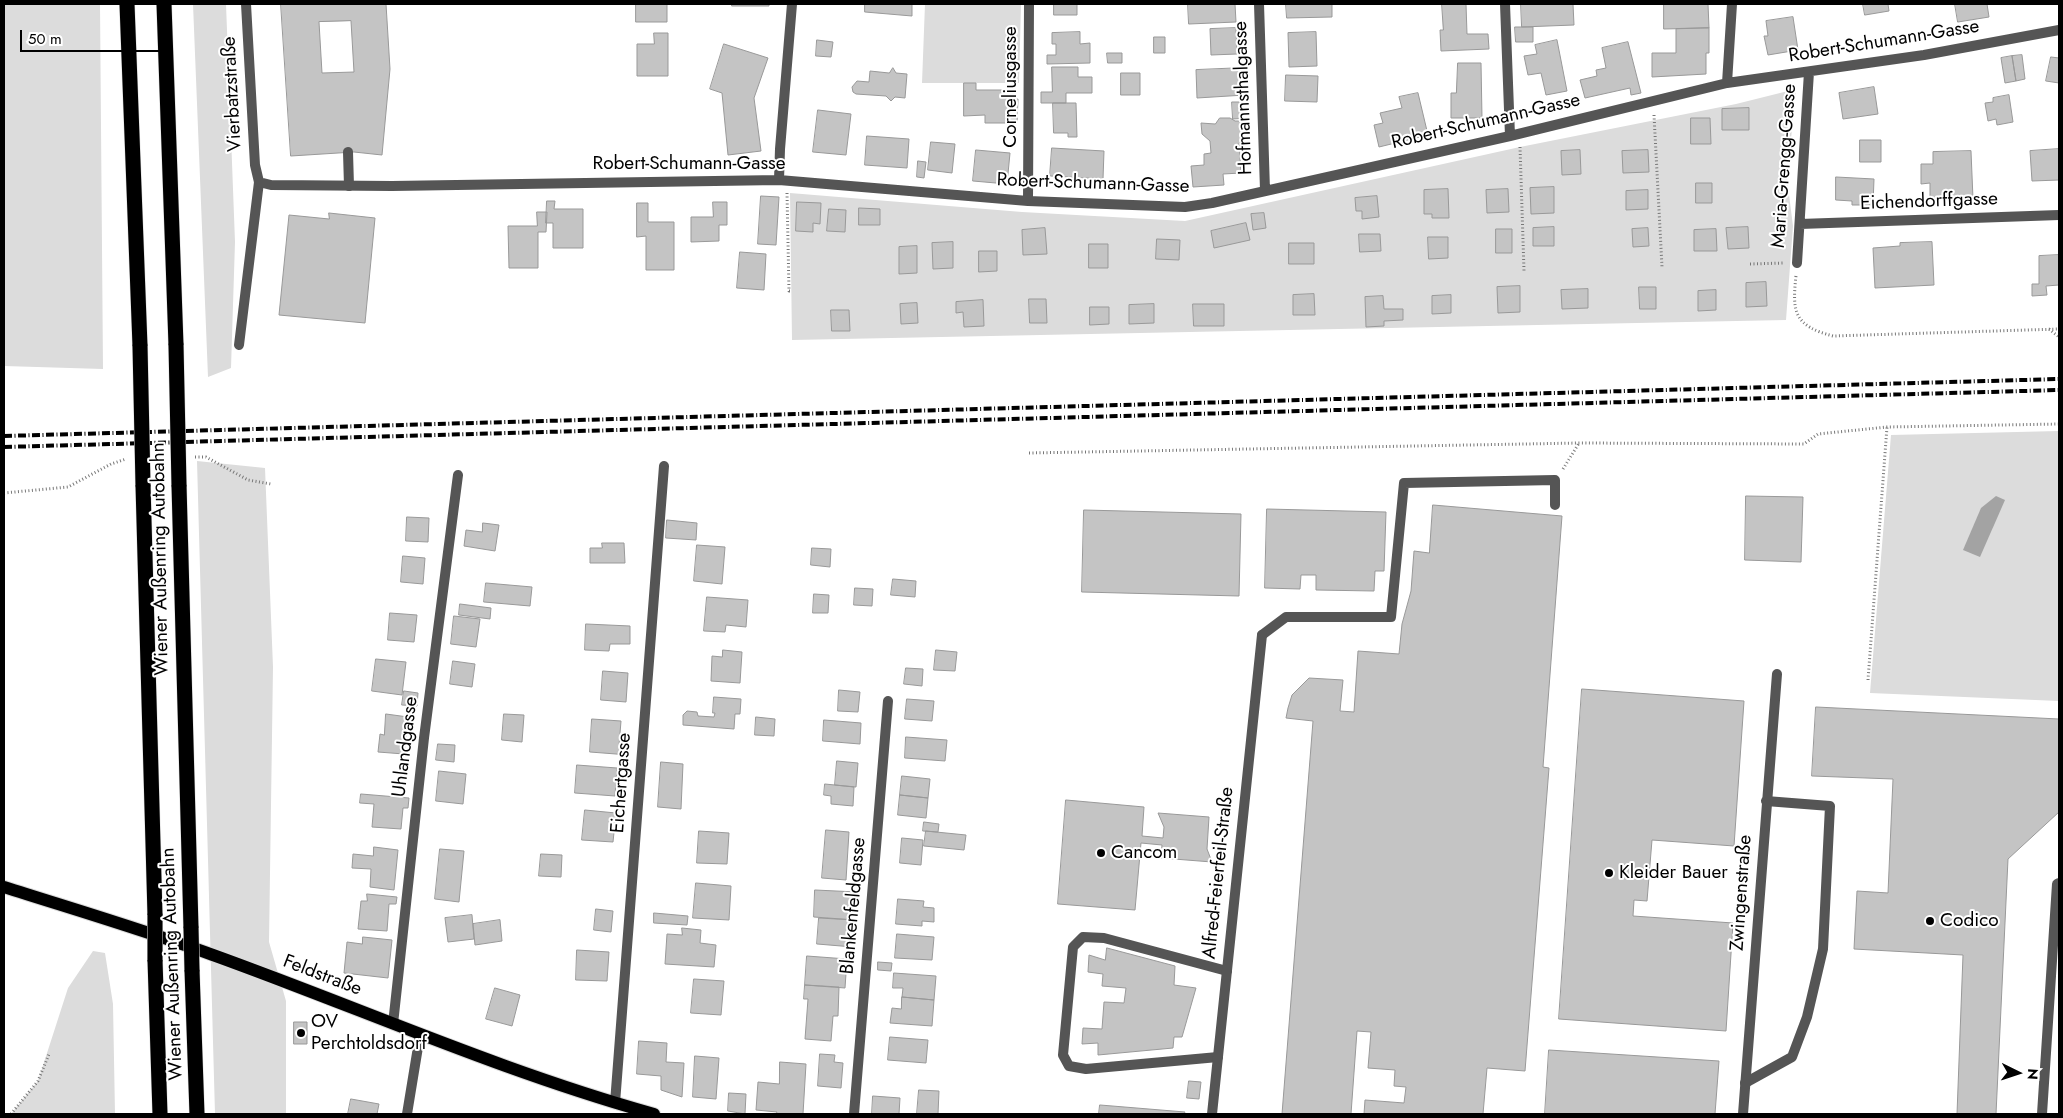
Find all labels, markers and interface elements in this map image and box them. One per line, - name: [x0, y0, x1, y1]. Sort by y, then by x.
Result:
- street label: Robert-Schumann-Gasse: [1787, 16, 1981, 68]
- scale bar: [22, 20, 164, 52]
- street label: Hofmannsthalgasse: [1230, 21, 1258, 175]
- street label: Corneliusgasse: [1000, 26, 1022, 148]
- text: 50 m: [28, 28, 62, 50]
- street label: Vierbatzstraße: [219, 36, 247, 152]
- street label: Maria-Grengg-Gasse: [1768, 83, 1802, 249]
- street label: Robert-Schumann-Gasse: [1389, 89, 1583, 155]
- street label: Robert-Schumann-Gasse: [592, 153, 786, 175]
- street label: Robert-Schumann-Gasse: [996, 169, 1190, 199]
- street label: Eichendorffgasse: [1860, 188, 1998, 216]
- street label: Wiener Außenring Autobahn: [148, 442, 174, 676]
- street label: Uhlandgasse: [389, 695, 423, 799]
- street label: Eichertgasse: [607, 732, 637, 834]
- street label: Alfred-Feierfeil-Straße: [1199, 786, 1239, 960]
- street label: Zwingenstraße: [1727, 834, 1757, 952]
- street label: Blankenfeldgasse: [837, 837, 871, 975]
- place label: Cancom: [1111, 842, 1177, 864]
- street label: Wiener Außenring Autobahn: [158, 847, 188, 1081]
- marker: Cancom: [1095, 847, 1107, 859]
- place label: Kleider Bauer: [1619, 862, 1728, 884]
- marker: Kleider Bauer: [1603, 867, 1615, 879]
- place label: Codico: [1940, 910, 1999, 932]
- marker: Codico: [1924, 915, 1936, 927]
- street label: Feldstraße: [279, 951, 365, 1001]
- place label: OV Perchtoldsdorf: [311, 1011, 427, 1055]
- marker: OV Perchtoldsdorf: [295, 1027, 307, 1039]
- north arrow: [1993, 1048, 2043, 1098]
- text: N: [2023, 1068, 2043, 1080]

